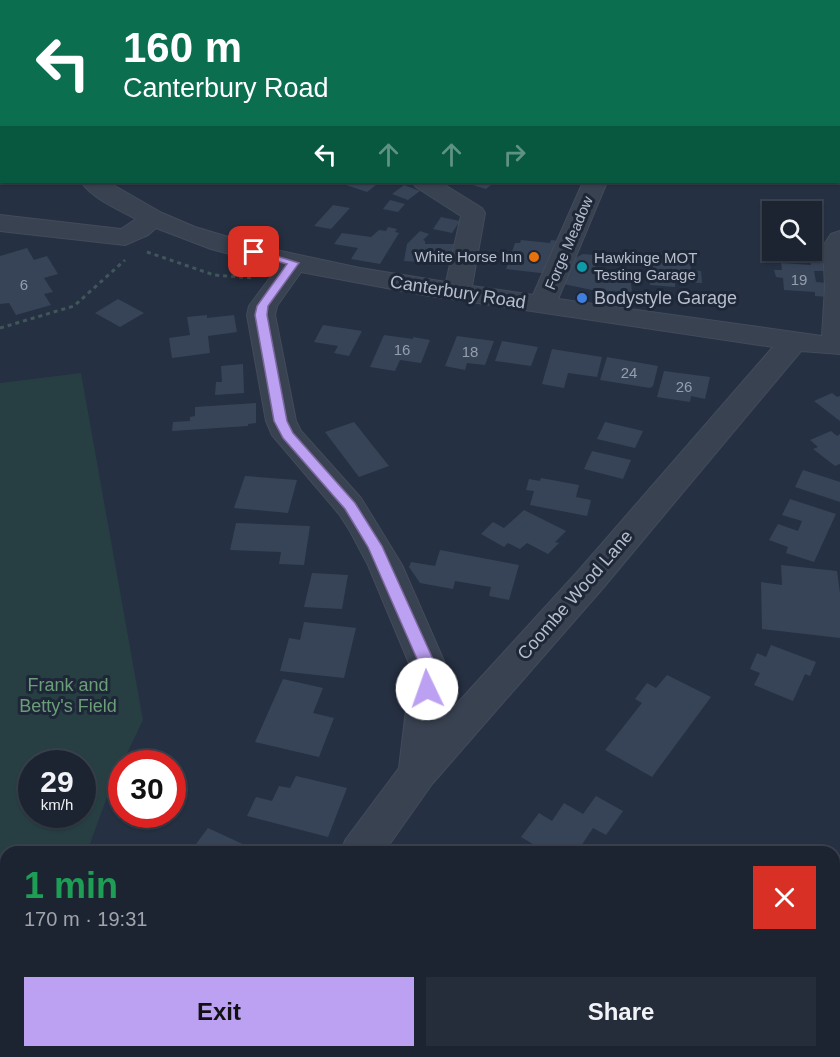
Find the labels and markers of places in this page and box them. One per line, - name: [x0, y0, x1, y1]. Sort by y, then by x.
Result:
- pin: [228, 226, 279, 277]
- place label: White Horse Inn: [414, 248, 522, 265]
- place label: Hawkinge MOT Testing Garage: [594, 249, 697, 283]
- marker: White Horse Inn: [527, 250, 541, 264]
- marker: Hawkinge MOT Testing Garage: [575, 260, 589, 274]
- place label: Bodystyle Garage: [594, 288, 737, 308]
- marker: Bodystyle Garage: [575, 291, 589, 305]

